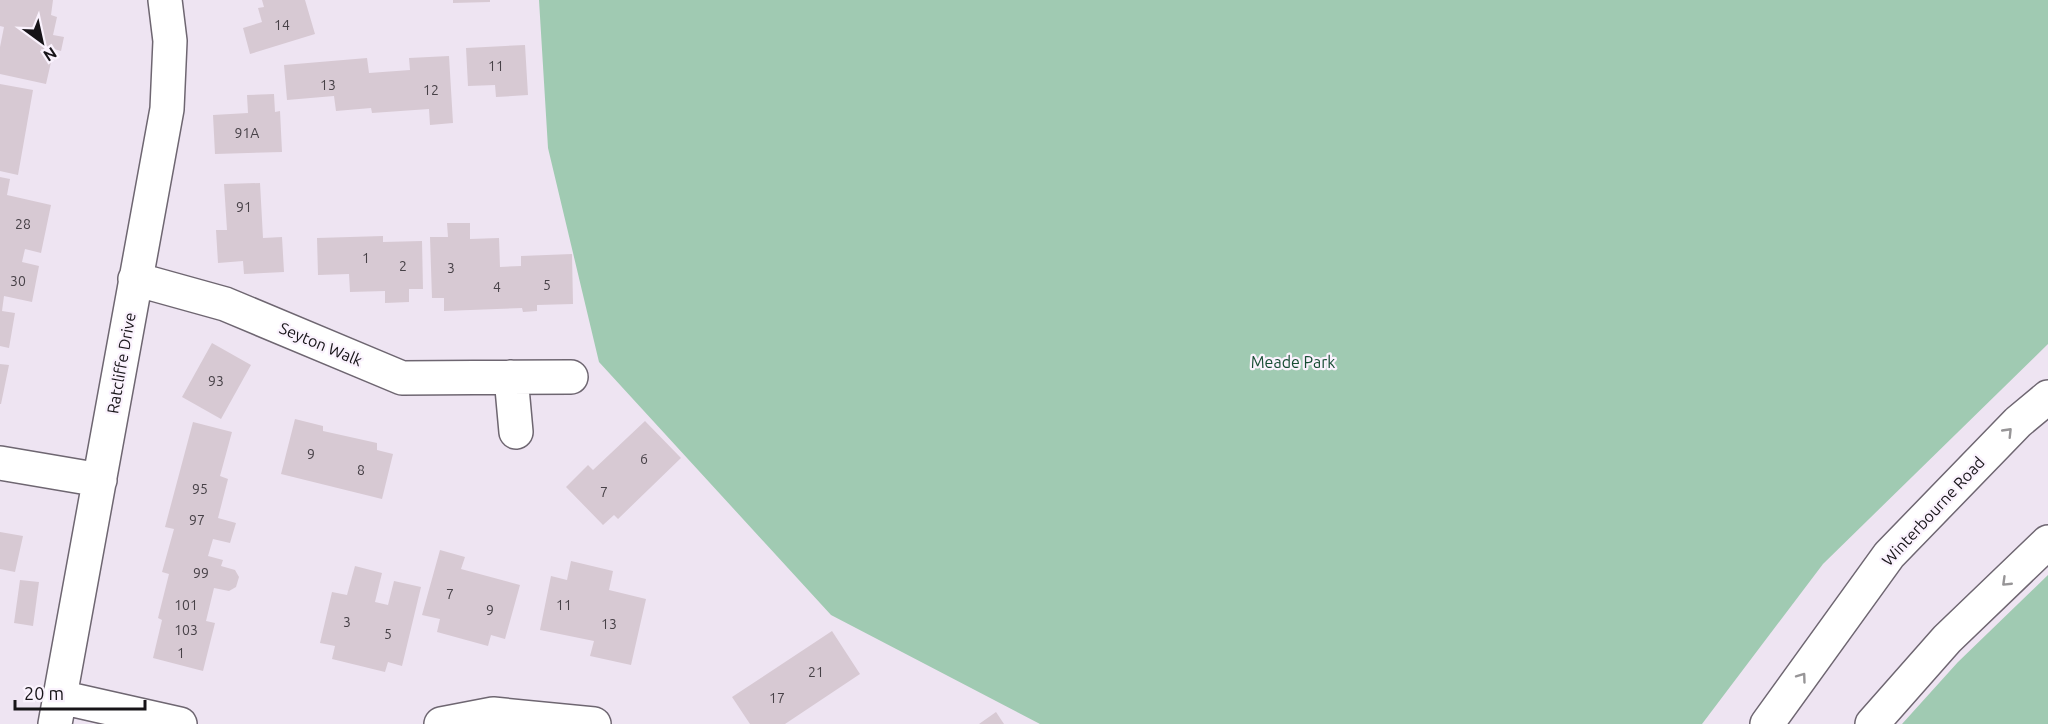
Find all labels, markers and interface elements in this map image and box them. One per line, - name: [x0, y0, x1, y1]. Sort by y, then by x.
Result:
- north arrow: [12, 12, 72, 72]
- house number: 14: [274, 17, 290, 33]
- text: N: [40, 44, 60, 65]
- house number: 11: [488, 58, 504, 74]
- house number: 13: [320, 77, 336, 93]
- house number: 12: [423, 82, 439, 98]
- house number: 91A: [235, 125, 259, 141]
- house number: 91: [236, 199, 252, 215]
- house number: 28: [15, 216, 31, 232]
- house number: 1: [362, 250, 370, 266]
- house number: 2: [399, 258, 407, 274]
- house number: 3: [447, 260, 455, 276]
- house number: 30: [10, 273, 26, 289]
- house number: 5: [543, 277, 551, 293]
- house number: 4: [493, 279, 501, 295]
- street label: Ratcliffe Drive: [103, 311, 139, 415]
- street label: Seyton Walk: [277, 318, 365, 370]
- park label: Meade Park: [1251, 353, 1335, 371]
- house number: 93: [208, 373, 224, 389]
- one-way arrow: [2001, 428, 2012, 438]
- house number: 9: [307, 446, 315, 462]
- house number: 6: [640, 451, 648, 467]
- street label: Winterbourne Road: [1878, 453, 1988, 569]
- house number: 8: [357, 462, 365, 478]
- house number: 95: [192, 481, 208, 497]
- house number: 7: [600, 484, 608, 500]
- house number: 97: [189, 512, 205, 528]
- house number: 99: [193, 565, 209, 581]
- one-way arrow: [2002, 575, 2013, 586]
- house number: 7: [446, 586, 454, 602]
- house number: 101: [174, 597, 198, 613]
- house number: 11: [556, 597, 572, 613]
- house number: 9: [486, 602, 494, 618]
- house number: 3: [343, 614, 351, 630]
- house number: 13: [601, 616, 617, 632]
- house number: 103: [174, 622, 198, 638]
- house number: 5: [384, 626, 392, 642]
- house number: 1: [177, 645, 185, 661]
- house number: 21: [808, 664, 824, 680]
- one-way arrow: [1795, 672, 1806, 683]
- scale bar: [15, 673, 146, 711]
- text: 20 m: [24, 683, 64, 703]
- house number: 17: [769, 690, 785, 706]

